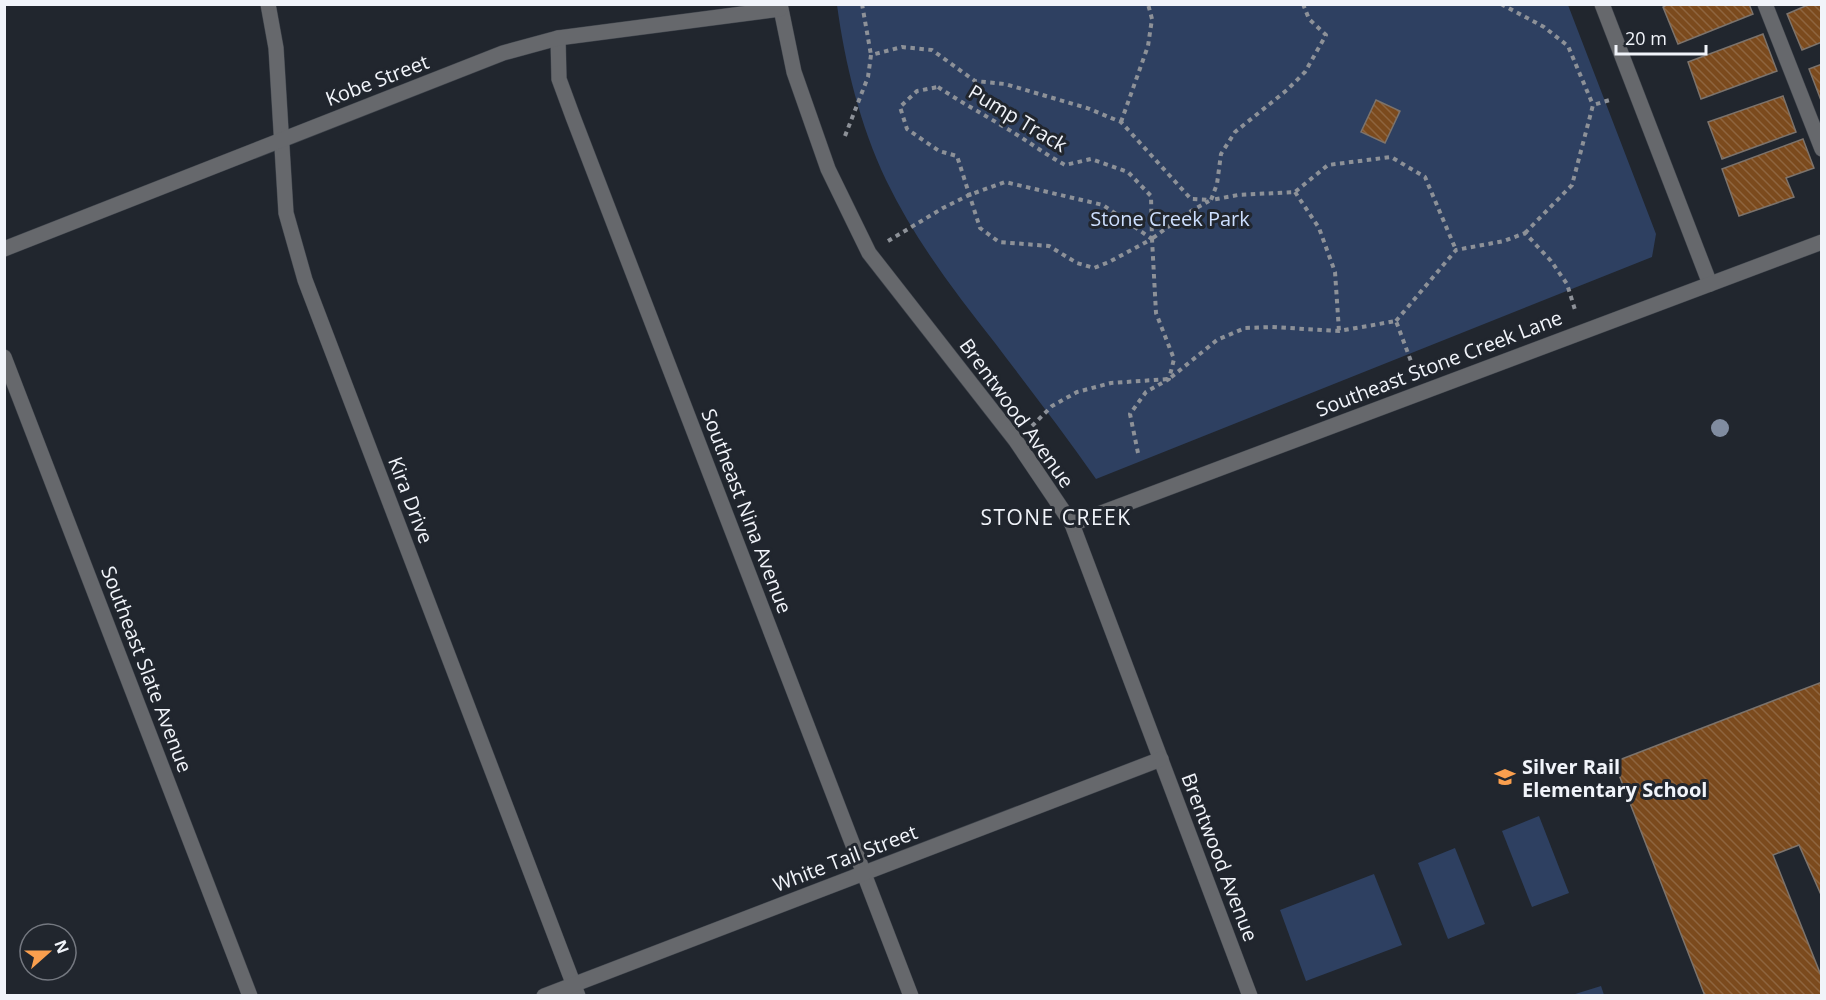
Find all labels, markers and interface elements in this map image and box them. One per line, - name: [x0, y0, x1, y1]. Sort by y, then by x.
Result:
- scale bar: [1616, 18, 1706, 56]
- text: 20 m: [1625, 26, 1667, 50]
- street label: Kobe Street: [321, 48, 433, 112]
- street label: Pump Track: [964, 78, 1073, 158]
- park label: Stone Creek Park: [1090, 205, 1250, 232]
- street label: Southeast Stone Creek Lane: [1312, 304, 1566, 422]
- street label: Brentwood Avenue: [954, 333, 1080, 493]
- street label: Southeast Nina Avenue: [695, 405, 799, 617]
- street label: Kira Drive: [382, 453, 440, 547]
- district label: STONE CREEK: [980, 503, 1132, 531]
- street label: Southeast Slate Avenue: [95, 562, 199, 776]
- place label: Silver Rail Elementary School: [1522, 753, 1707, 803]
- school or university icon: Silver Rail Elementary School: [1493, 765, 1517, 789]
- street label: Brentwood Avenue: [1175, 769, 1265, 945]
- street label: White Tail Street: [769, 818, 921, 898]
- north arrow: [18, 922, 78, 982]
- text: N: [49, 937, 75, 957]

